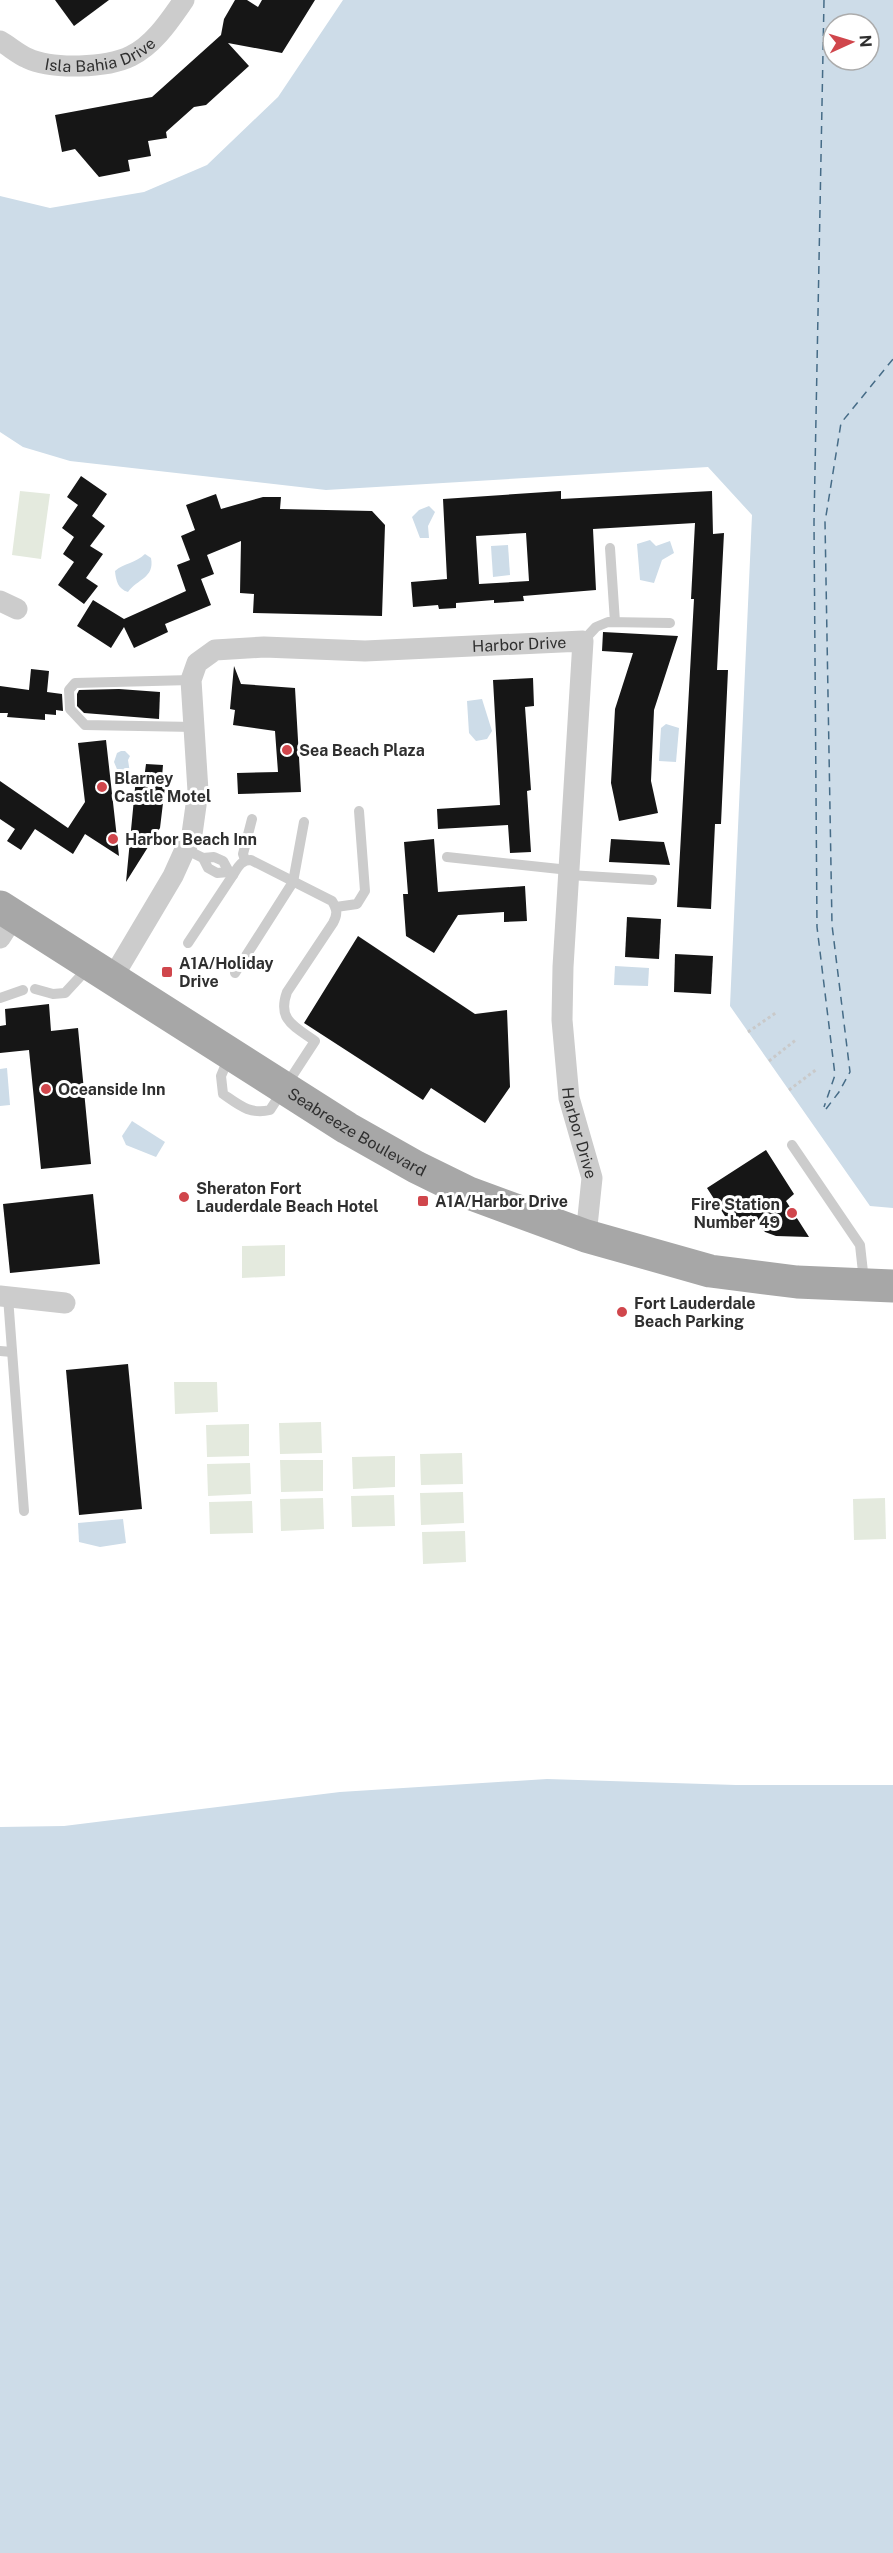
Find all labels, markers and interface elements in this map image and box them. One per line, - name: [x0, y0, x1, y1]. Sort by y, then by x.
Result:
- north arrow: [821, 12, 881, 72]
- street label: Isla Bahia Drive: [43, 34, 159, 76]
- text: N: [856, 34, 875, 48]
- street label: Harbor Drive: [472, 633, 567, 656]
- place label: Sea Beach Plaza: [299, 741, 425, 760]
- marker: Sea Beach Plaza: [280, 743, 294, 757]
- place label: Blarney Castle Motel: [114, 769, 211, 806]
- marker: Blarney Castle Motel: [95, 780, 109, 794]
- place label: Harbor Beach Inn: [125, 830, 257, 849]
- marker: Harbor Beach Inn: [106, 832, 120, 846]
- place label: A1A/Holiday Drive: [179, 954, 273, 991]
- marker: A1A/Holiday Drive: [160, 965, 174, 979]
- place label: Oceanside Inn: [58, 1080, 165, 1099]
- marker: Oceanside Inn: [39, 1082, 53, 1096]
- street label: Seabreeze Boulevard: [284, 1084, 429, 1180]
- street label: Harbor Drive: [558, 1086, 601, 1181]
- place label: Sheraton Fort Lauderdale Beach Hotel: [196, 1179, 379, 1216]
- marker: Sheraton Fort Lauderdale Beach Hotel: [177, 1190, 191, 1204]
- place label: A1A/Harbor Drive: [435, 1192, 568, 1211]
- marker: A1A/Harbor Drive: [416, 1194, 430, 1208]
- place label: Fire Station Number 49: [691, 1195, 780, 1232]
- marker: Fire Station Number 49: [785, 1206, 799, 1220]
- place label: Fort Lauderdale Beach Parking: [634, 1294, 756, 1331]
- marker: Fort Lauderdale Beach Parking: [615, 1305, 629, 1319]

